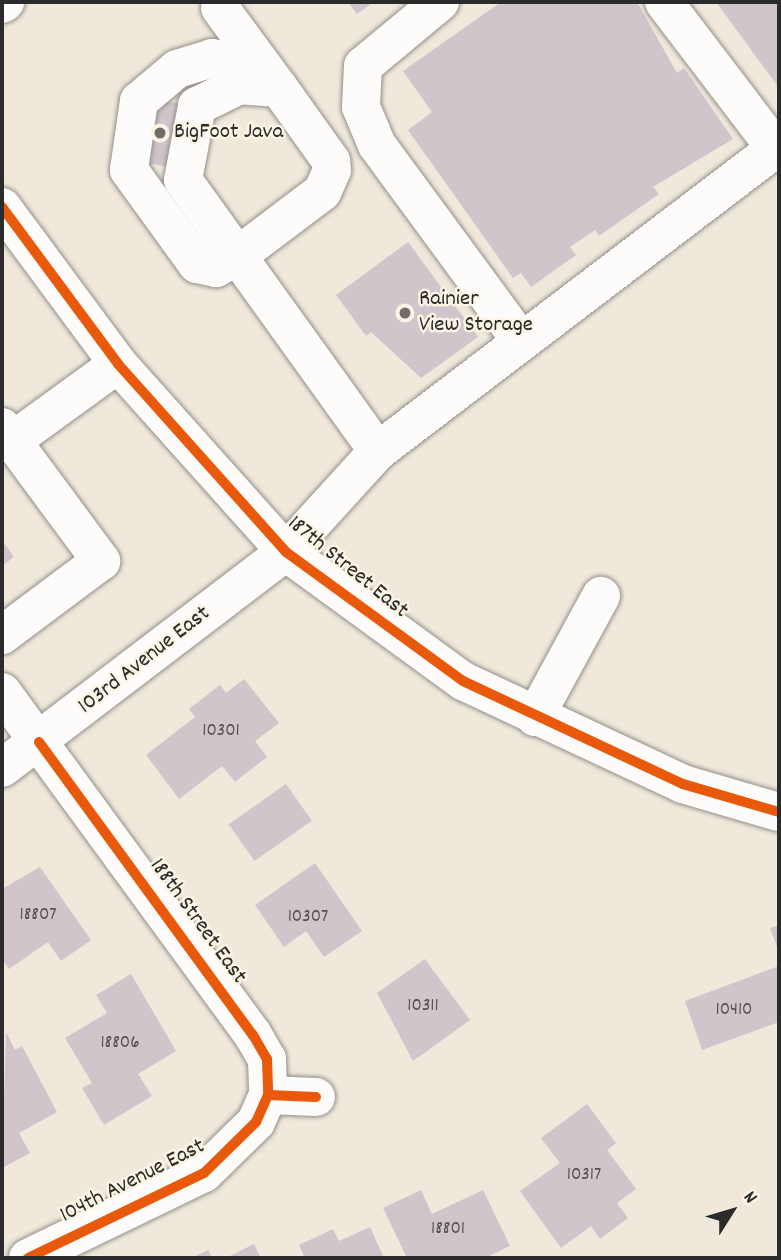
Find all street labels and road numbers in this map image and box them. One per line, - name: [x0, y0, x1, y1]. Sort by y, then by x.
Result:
- street label: 187th Street East: [281, 511, 413, 625]
- street label: 103rd Avenue East: [73, 601, 217, 721]
- street label: 188th Street East: [142, 854, 252, 990]
- street label: 104th Avenue East: [56, 1134, 210, 1230]

